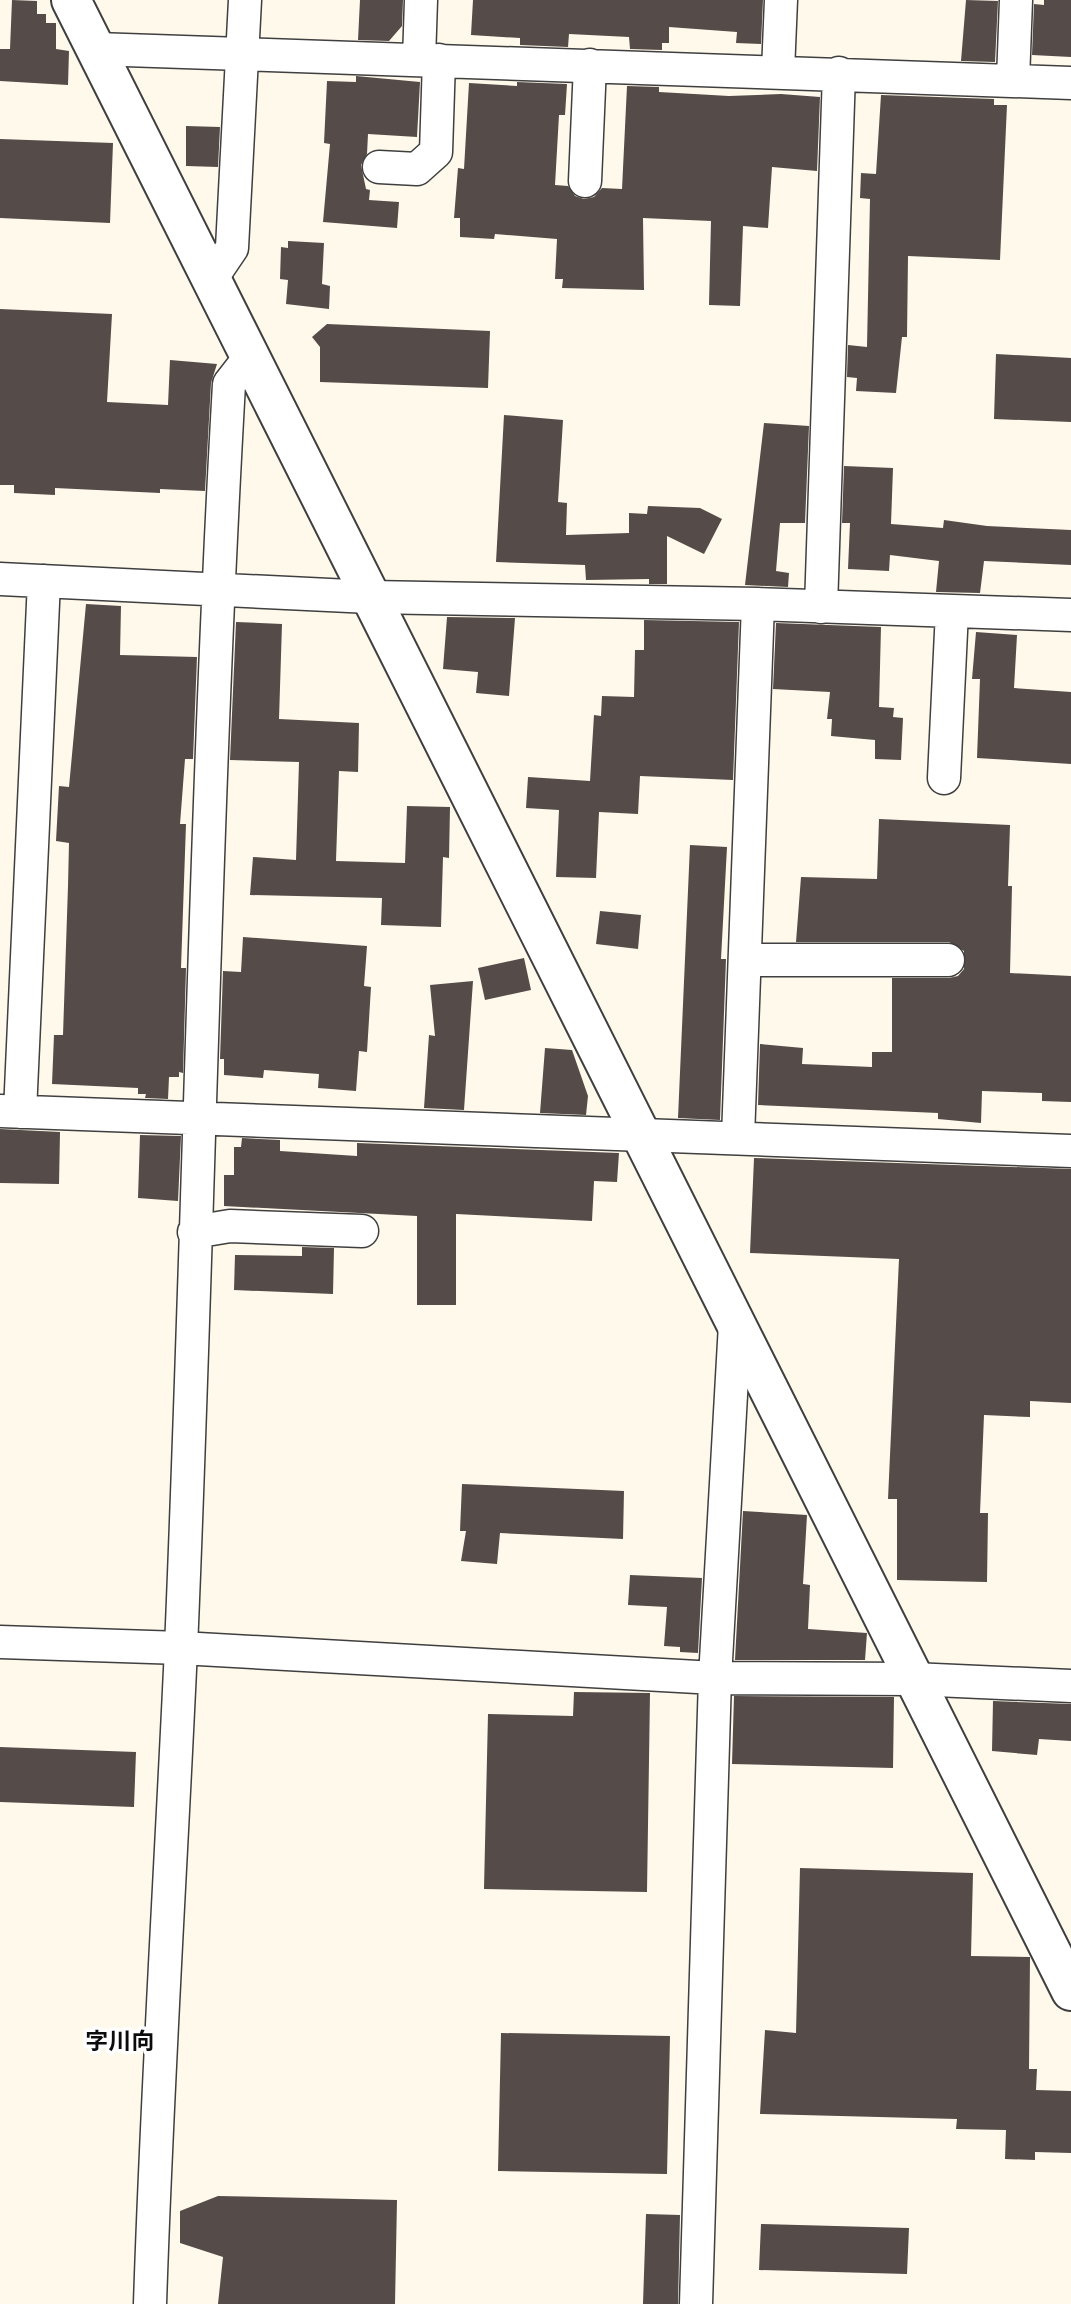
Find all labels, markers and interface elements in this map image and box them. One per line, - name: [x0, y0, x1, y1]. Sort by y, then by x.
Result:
- district label: 字川向: [86, 2022, 155, 2056]

